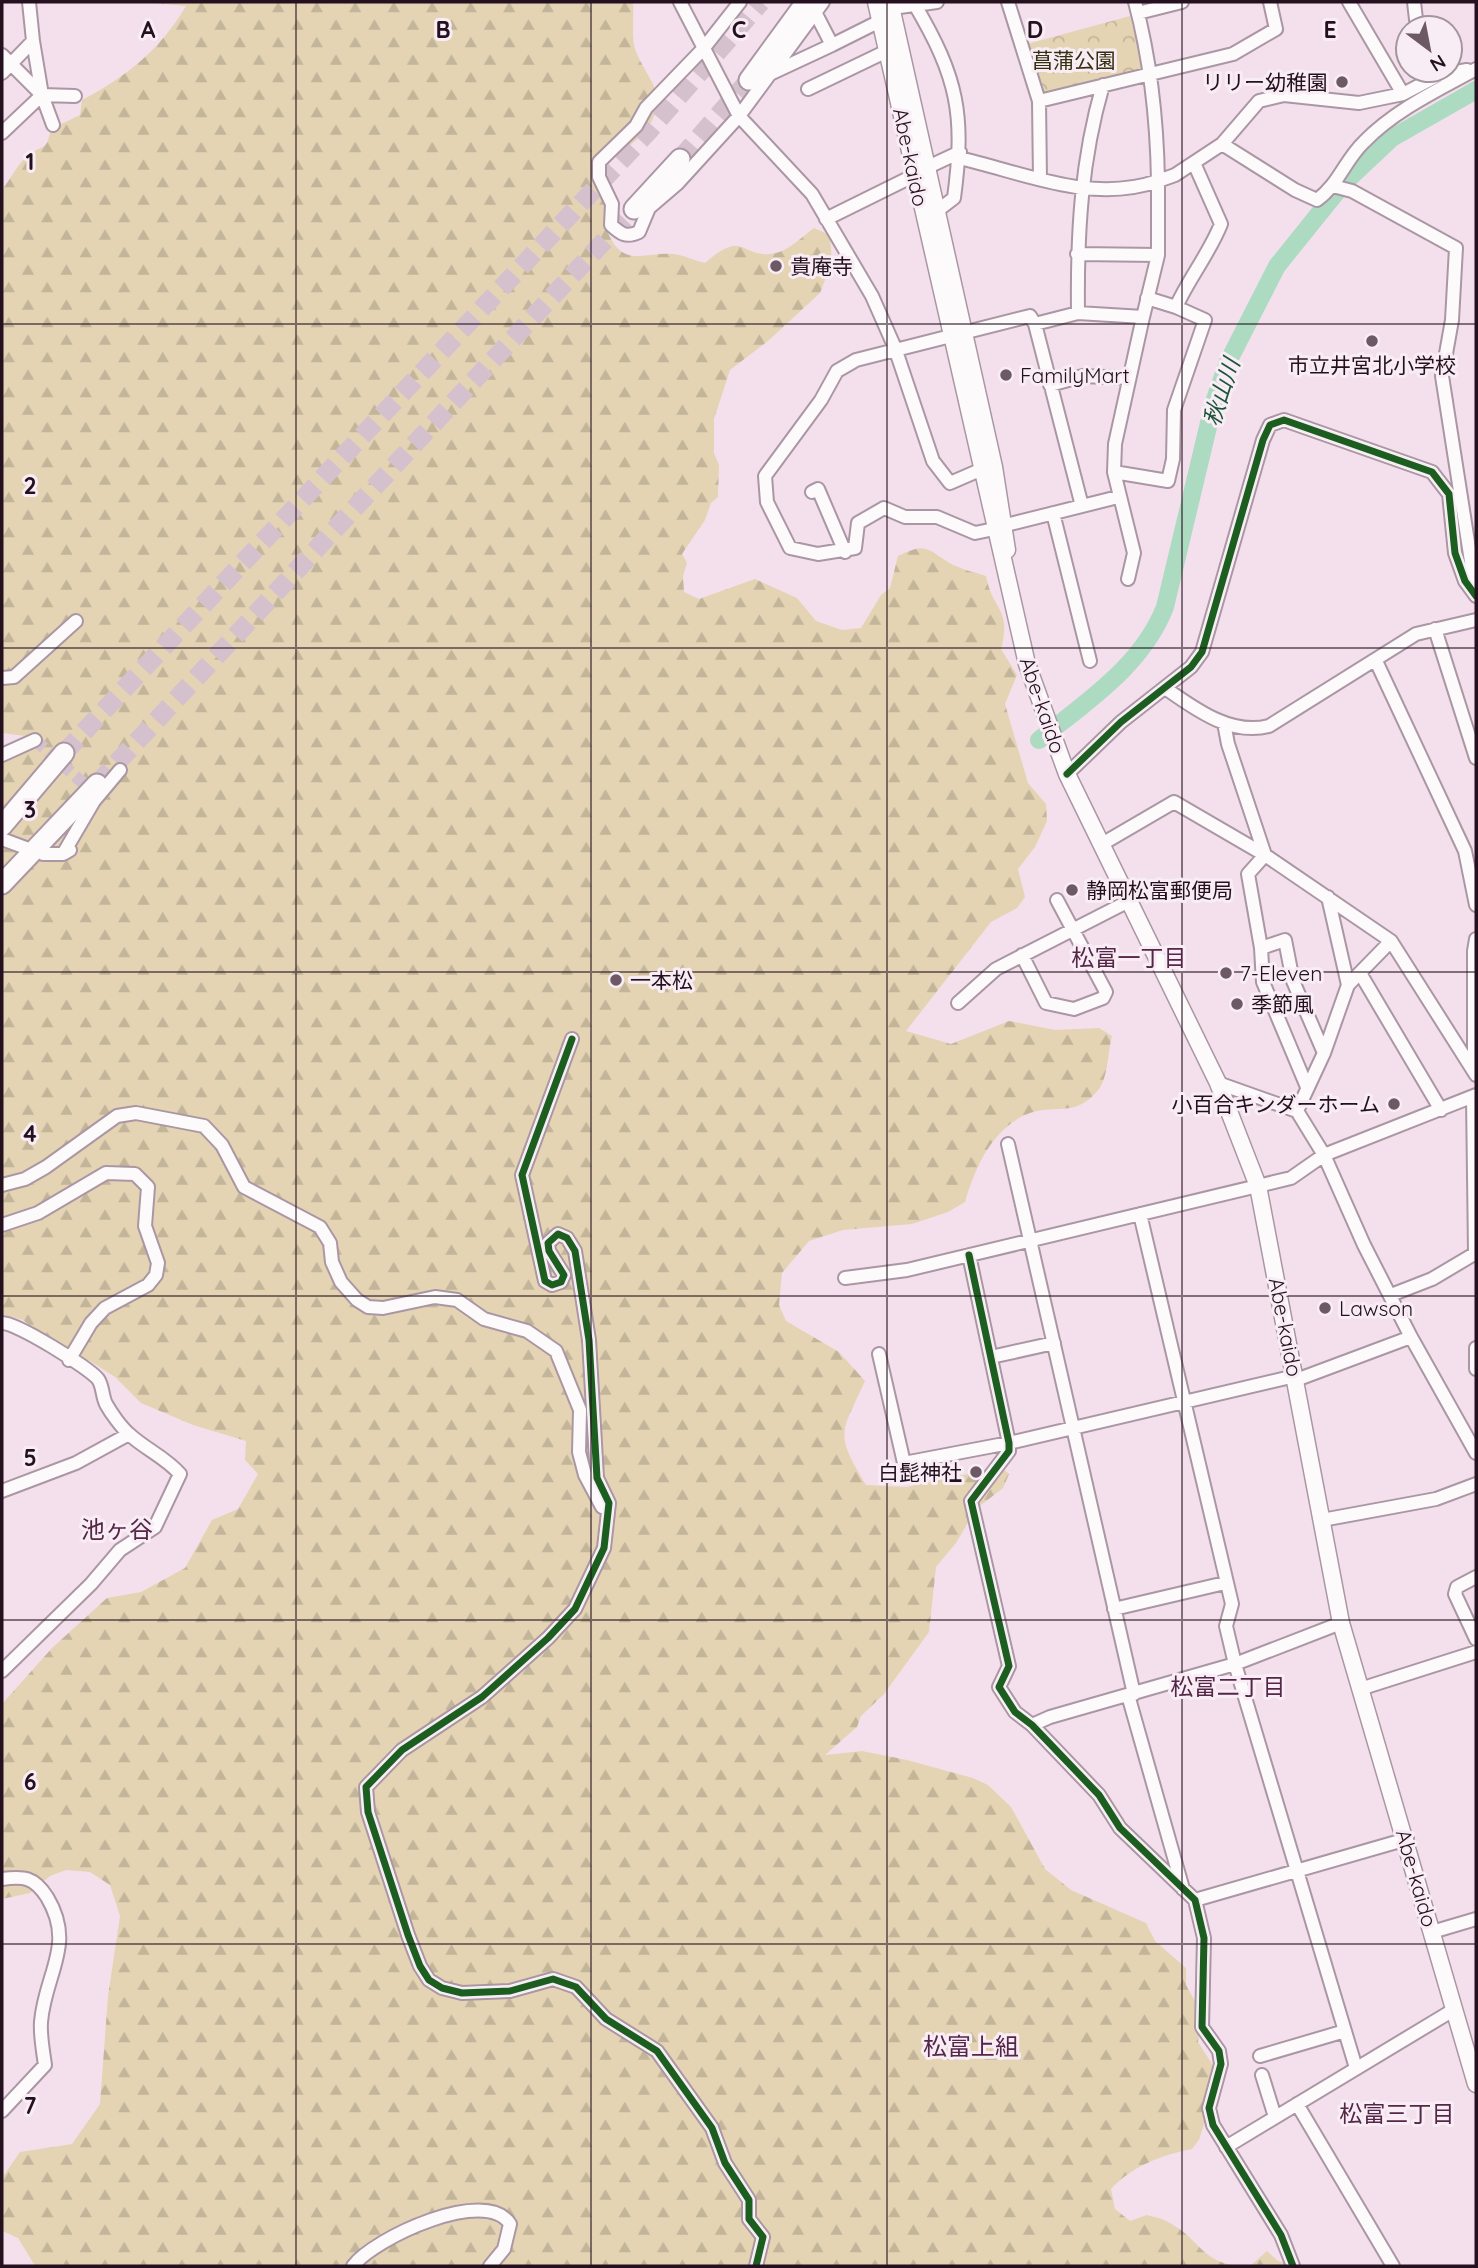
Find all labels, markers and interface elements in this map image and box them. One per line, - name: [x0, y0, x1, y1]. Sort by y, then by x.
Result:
- north arrow: [1394, 14, 1464, 84]
- text: A: [141, 15, 156, 44]
- text: B: [435, 15, 451, 44]
- text: C: [732, 15, 746, 44]
- text: D: [1027, 15, 1043, 44]
- text: E: [1323, 15, 1337, 44]
- park label: 菖蒲公園: [1032, 47, 1116, 73]
- text: N: [1426, 50, 1450, 77]
- place label: リリー幼稚園: [1202, 69, 1328, 95]
- marker: リリー幼稚園: [1334, 74, 1350, 90]
- street label: Abe-kaido: [888, 105, 934, 209]
- text: 1: [26, 147, 34, 176]
- place label: 貴庵寺: [790, 253, 853, 279]
- marker: 貴庵寺: [768, 258, 784, 274]
- marker: 市立井宮北小学校: [1364, 333, 1380, 349]
- water label: 秋山川: [1197, 352, 1246, 429]
- place label: 市立井宮北小学校: [1288, 352, 1456, 378]
- place label: FamilyMart: [1020, 362, 1130, 388]
- marker: FamilyMart: [998, 367, 1014, 383]
- text: 2: [23, 471, 37, 500]
- street label: Abe-kaido: [1014, 653, 1072, 757]
- text: 3: [24, 795, 36, 824]
- place label: 静岡松富郵便局: [1086, 877, 1233, 903]
- marker: 静岡松富郵便局: [1064, 882, 1080, 898]
- district label: 松富一丁目: [1072, 943, 1187, 972]
- place label: 7-Eleven: [1240, 960, 1322, 986]
- marker: 7-Eleven: [1218, 965, 1234, 981]
- place label: 一本松: [630, 967, 693, 993]
- marker: 一本松: [608, 972, 624, 988]
- place label: 季節風: [1251, 991, 1314, 1017]
- marker: 季節風: [1229, 996, 1245, 1012]
- place label: 小百合キンダーホーム: [1171, 1091, 1380, 1117]
- marker: 小百合キンダーホーム: [1386, 1096, 1402, 1112]
- text: 4: [23, 1119, 37, 1148]
- street label: Abe-kaido: [1264, 1275, 1308, 1379]
- place label: Lawson: [1339, 1295, 1413, 1321]
- marker: Lawson: [1317, 1300, 1333, 1316]
- text: 5: [23, 1443, 37, 1472]
- place label: 白髭神社: [878, 1459, 962, 1485]
- marker: 白髭神社: [968, 1464, 984, 1480]
- district label: 池ヶ谷: [81, 1514, 153, 1544]
- district label: 松富二丁目: [1171, 1672, 1286, 1701]
- text: 6: [24, 1767, 36, 1796]
- street label: Abe-kaido: [1391, 1826, 1443, 1930]
- district label: 松富上組: [923, 2031, 1019, 2061]
- text: 7: [24, 2091, 37, 2120]
- district label: 松富三丁目: [1340, 2099, 1455, 2128]

